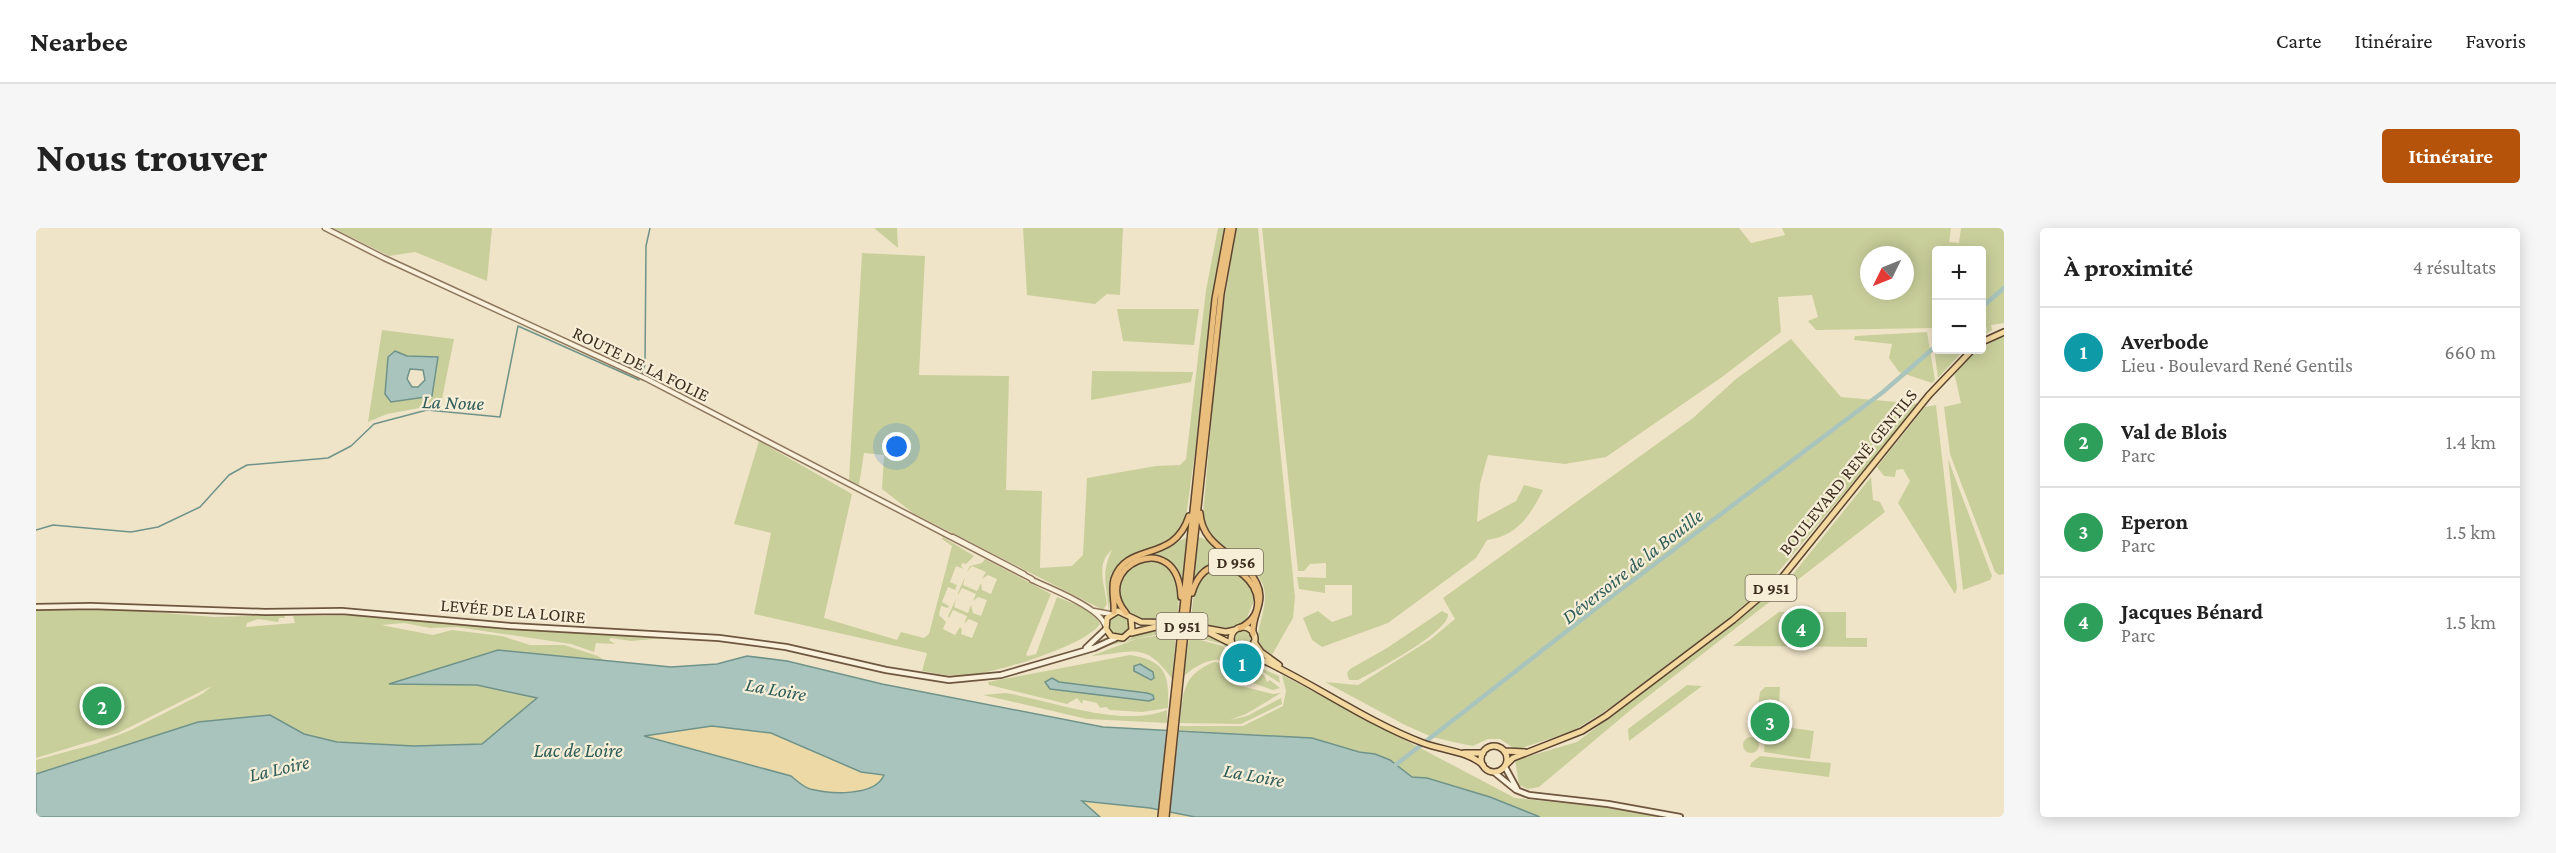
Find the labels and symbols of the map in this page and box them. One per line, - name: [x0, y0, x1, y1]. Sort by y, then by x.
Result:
- north arrow: [1860, 246, 1914, 300]
- street label: ROUTE DE LA FOLIE: [570, 322, 713, 406]
- street label: BOULEVARD RENÉ GENTILS: [1775, 385, 1921, 559]
- water label: La Noue: [421, 390, 485, 414]
- your location: [882, 432, 911, 461]
- water label: Déversoire de la Bouille: [1557, 504, 1707, 628]
- road number: D 956: [1209, 549, 1263, 575]
- road number: D 951: [1746, 575, 1796, 601]
- street label: LEVÉE DE LA LOIRE: [440, 595, 587, 627]
- pin: 4: [1782, 606, 1820, 650]
- road number: D 951: [1156, 613, 1208, 639]
- pin: 1: [1222, 640, 1262, 686]
- water label: La Loire: [744, 673, 809, 705]
- pin: 2: [82, 684, 122, 728]
- pin: 3: [1750, 700, 1790, 744]
- water label: Lac de Loire: [533, 739, 623, 761]
- water label: La Loire: [247, 750, 312, 786]
- water label: La Loire: [1222, 759, 1287, 791]

